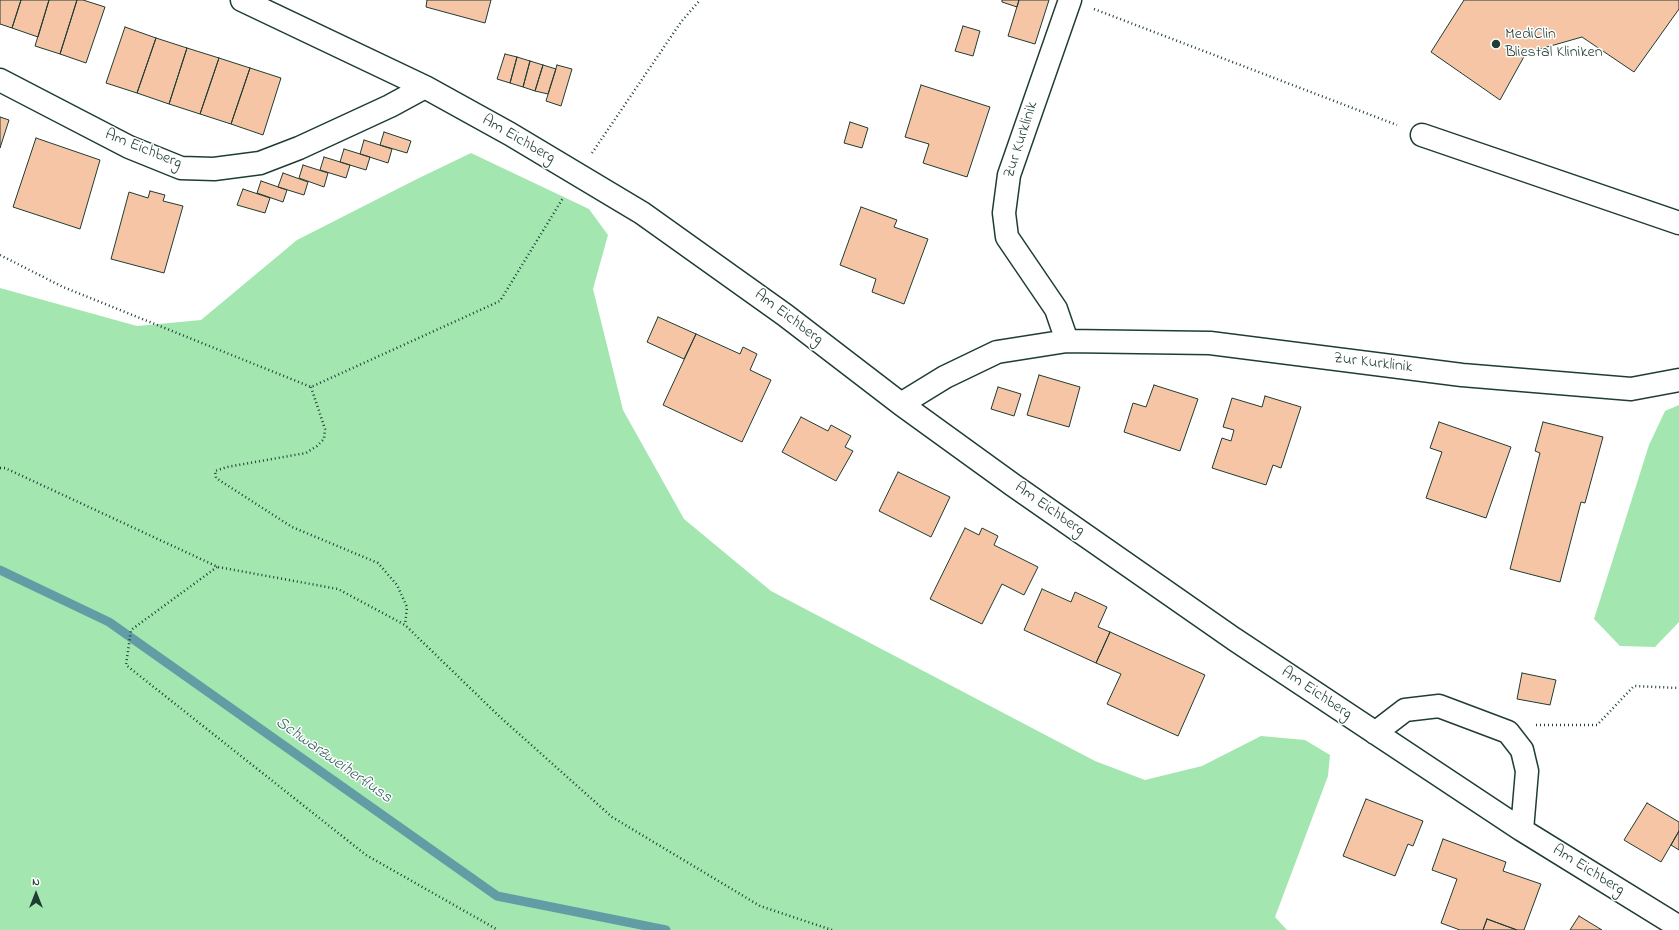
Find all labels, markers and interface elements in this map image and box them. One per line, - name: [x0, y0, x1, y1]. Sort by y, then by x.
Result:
- place label: MediClin Bliestal Kliniken: [1505, 25, 1603, 63]
- marker: MediClin Bliestal Kliniken: [1490, 38, 1502, 50]
- street label: Zur Kurklinik: [1001, 99, 1043, 181]
- street label: Am Eichberg: [478, 111, 558, 169]
- street label: Am Eichberg: [102, 126, 184, 174]
- street label: Am Eichberg: [750, 286, 826, 350]
- street label: Zur Kurklinik: [1332, 350, 1414, 378]
- street label: Am Eichberg: [1010, 479, 1088, 541]
- street label: Am Eichberg: [1277, 663, 1355, 725]
- water label: Schwarzweiherfluss: [271, 713, 395, 809]
- street label: Am Eichberg: [1548, 841, 1628, 901]
- north arrow: [16, 874, 56, 914]
- text: N: [32, 874, 40, 890]

